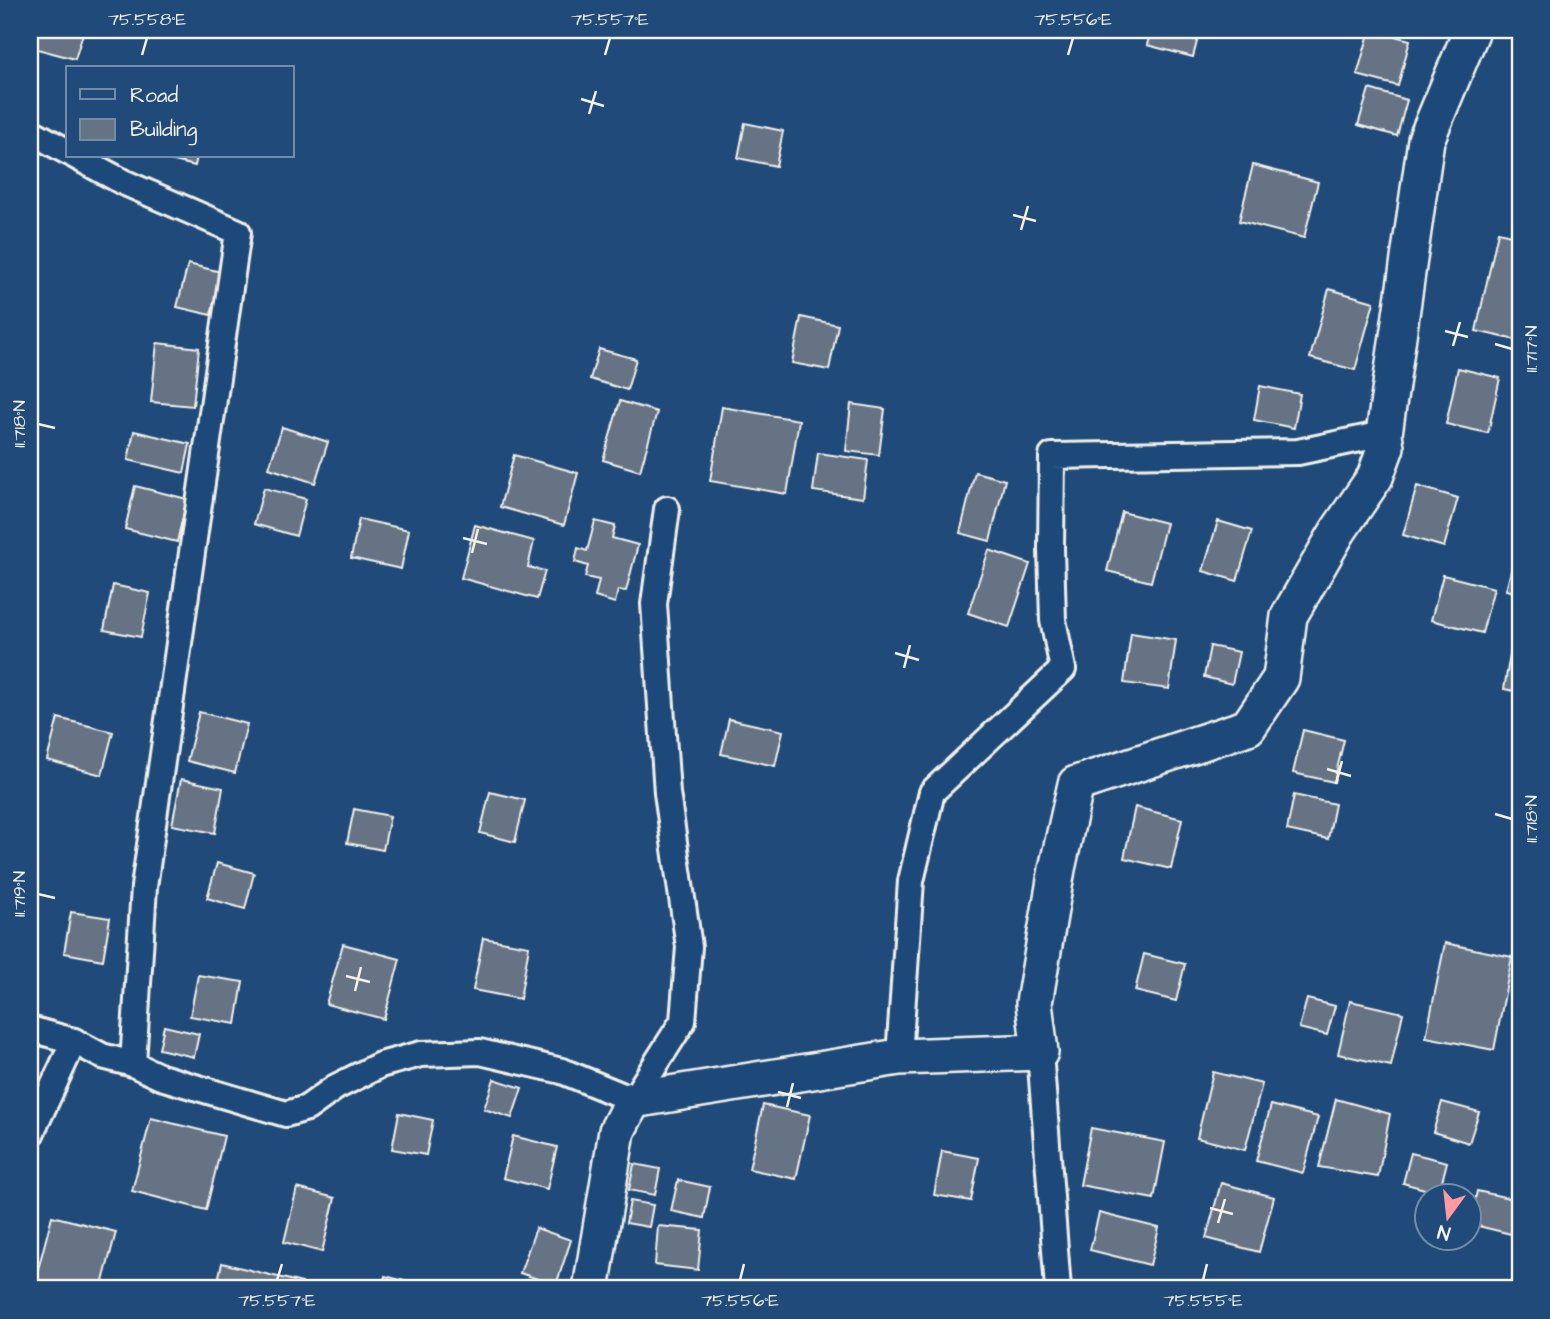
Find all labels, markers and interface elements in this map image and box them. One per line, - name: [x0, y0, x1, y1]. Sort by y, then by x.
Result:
- text: 75.558°E: [108, 7, 186, 32]
- text: 75.557°E: [571, 7, 649, 32]
- text: 75.556°E: [1034, 7, 1112, 32]
- legend: [66, 66, 294, 158]
- text: Road: [130, 81, 178, 110]
- text: Building: [130, 115, 198, 146]
- text: 11.717°N: [1519, 326, 1544, 372]
- text: 11.718°N: [7, 400, 32, 448]
- text: 11.718°N: [1519, 795, 1544, 843]
- text: 11.719°N: [7, 871, 32, 917]
- north arrow: [1414, 1182, 1484, 1252]
- text: N: [1435, 1217, 1453, 1247]
- text: 75.557°E: [238, 1288, 316, 1313]
- text: 75.556°E: [701, 1288, 779, 1313]
- text: 75.555°E: [1163, 1288, 1243, 1313]

